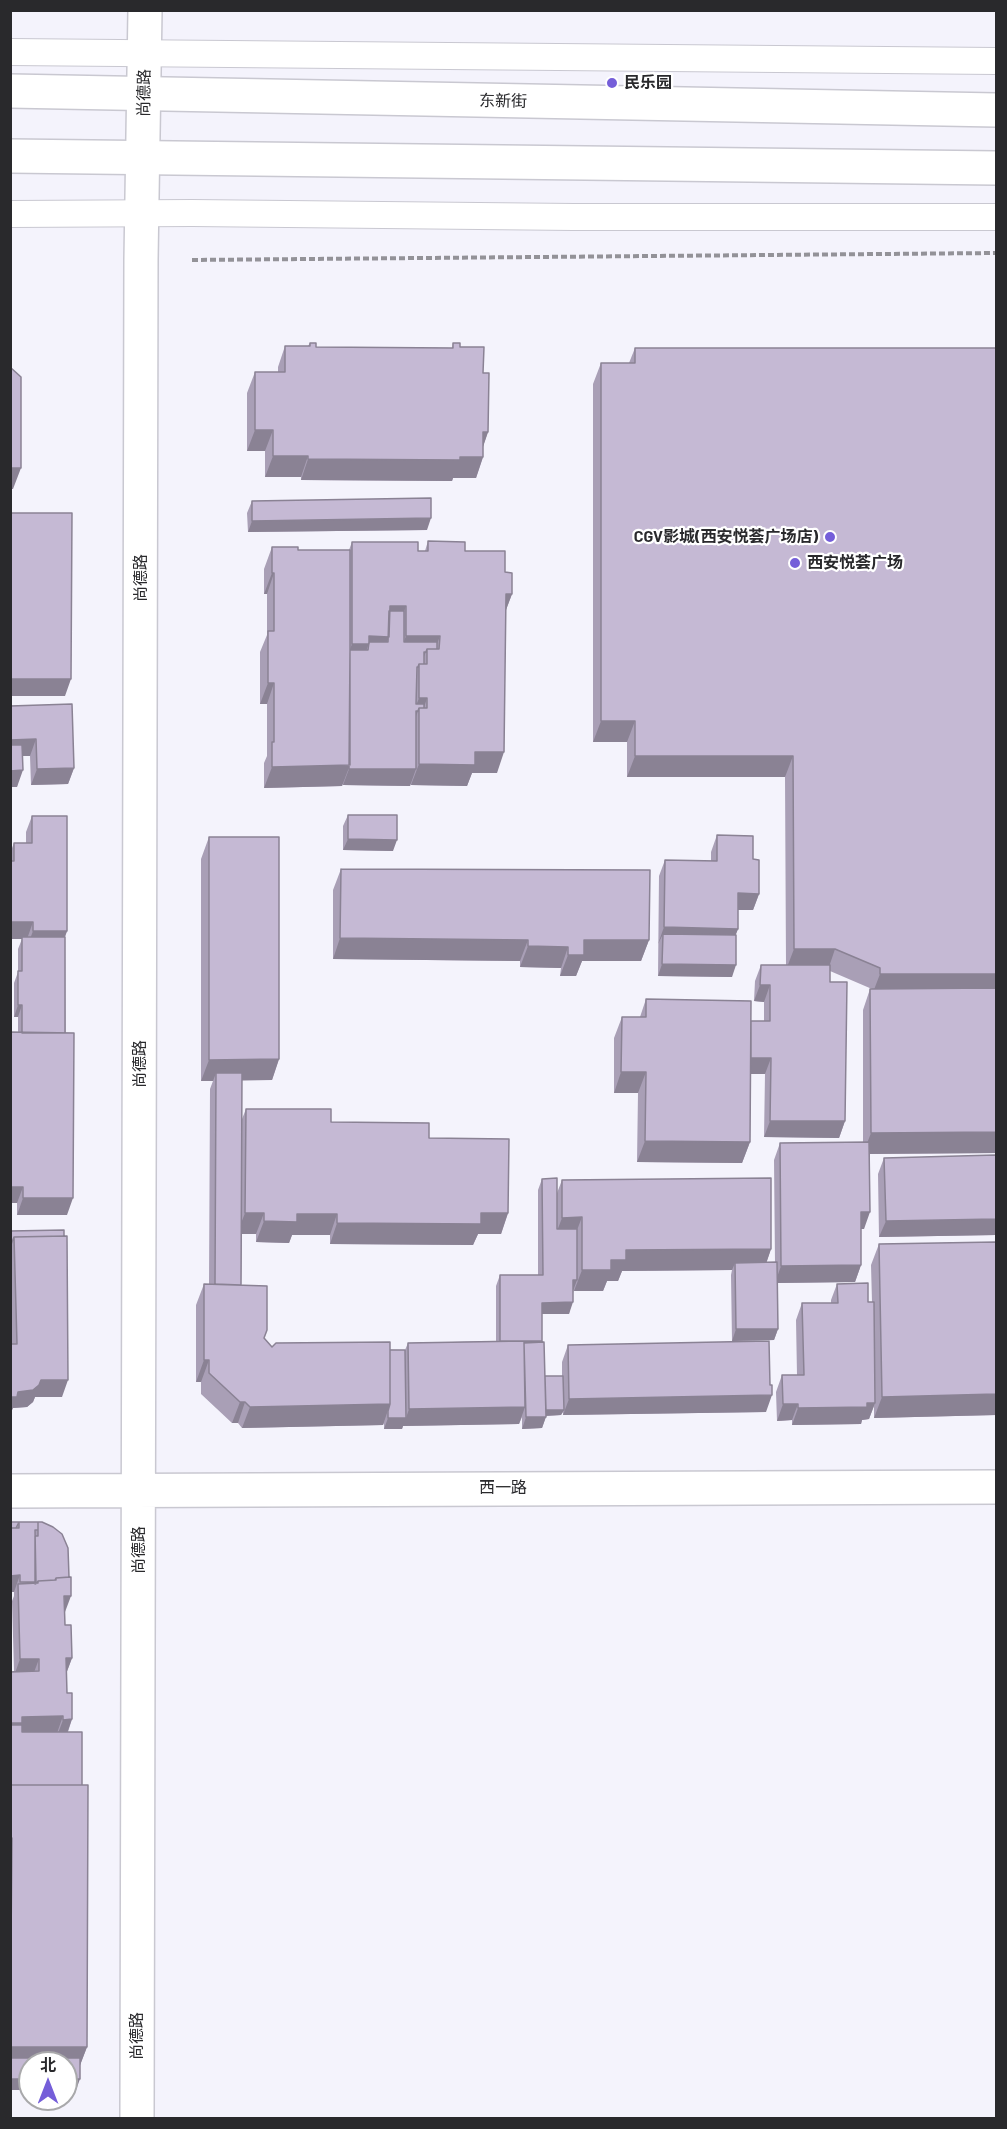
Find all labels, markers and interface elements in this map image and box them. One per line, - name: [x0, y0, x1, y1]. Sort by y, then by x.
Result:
- street label: 尚德路: [134, 69, 154, 117]
- place label: 民乐园: [624, 73, 672, 93]
- marker: 民乐园: [605, 76, 619, 90]
- street label: 东新街: [479, 91, 527, 111]
- place label: CGV影城(西安悦荟广场店): [634, 527, 818, 547]
- marker: CGV影城(西安悦荟广场店): [823, 530, 837, 544]
- place label: 西安悦荟广场: [807, 553, 903, 573]
- street label: 尚德路: [131, 554, 151, 602]
- marker: 西安悦荟广场: [788, 556, 802, 570]
- street label: 尚德路: [130, 1040, 150, 1088]
- street label: 西一路: [479, 1478, 527, 1498]
- street label: 尚德路: [129, 1526, 149, 1574]
- street label: 尚德路: [127, 2012, 147, 2060]
- north arrow: [18, 2051, 78, 2111]
- text: 北: [40, 2055, 56, 2074]

